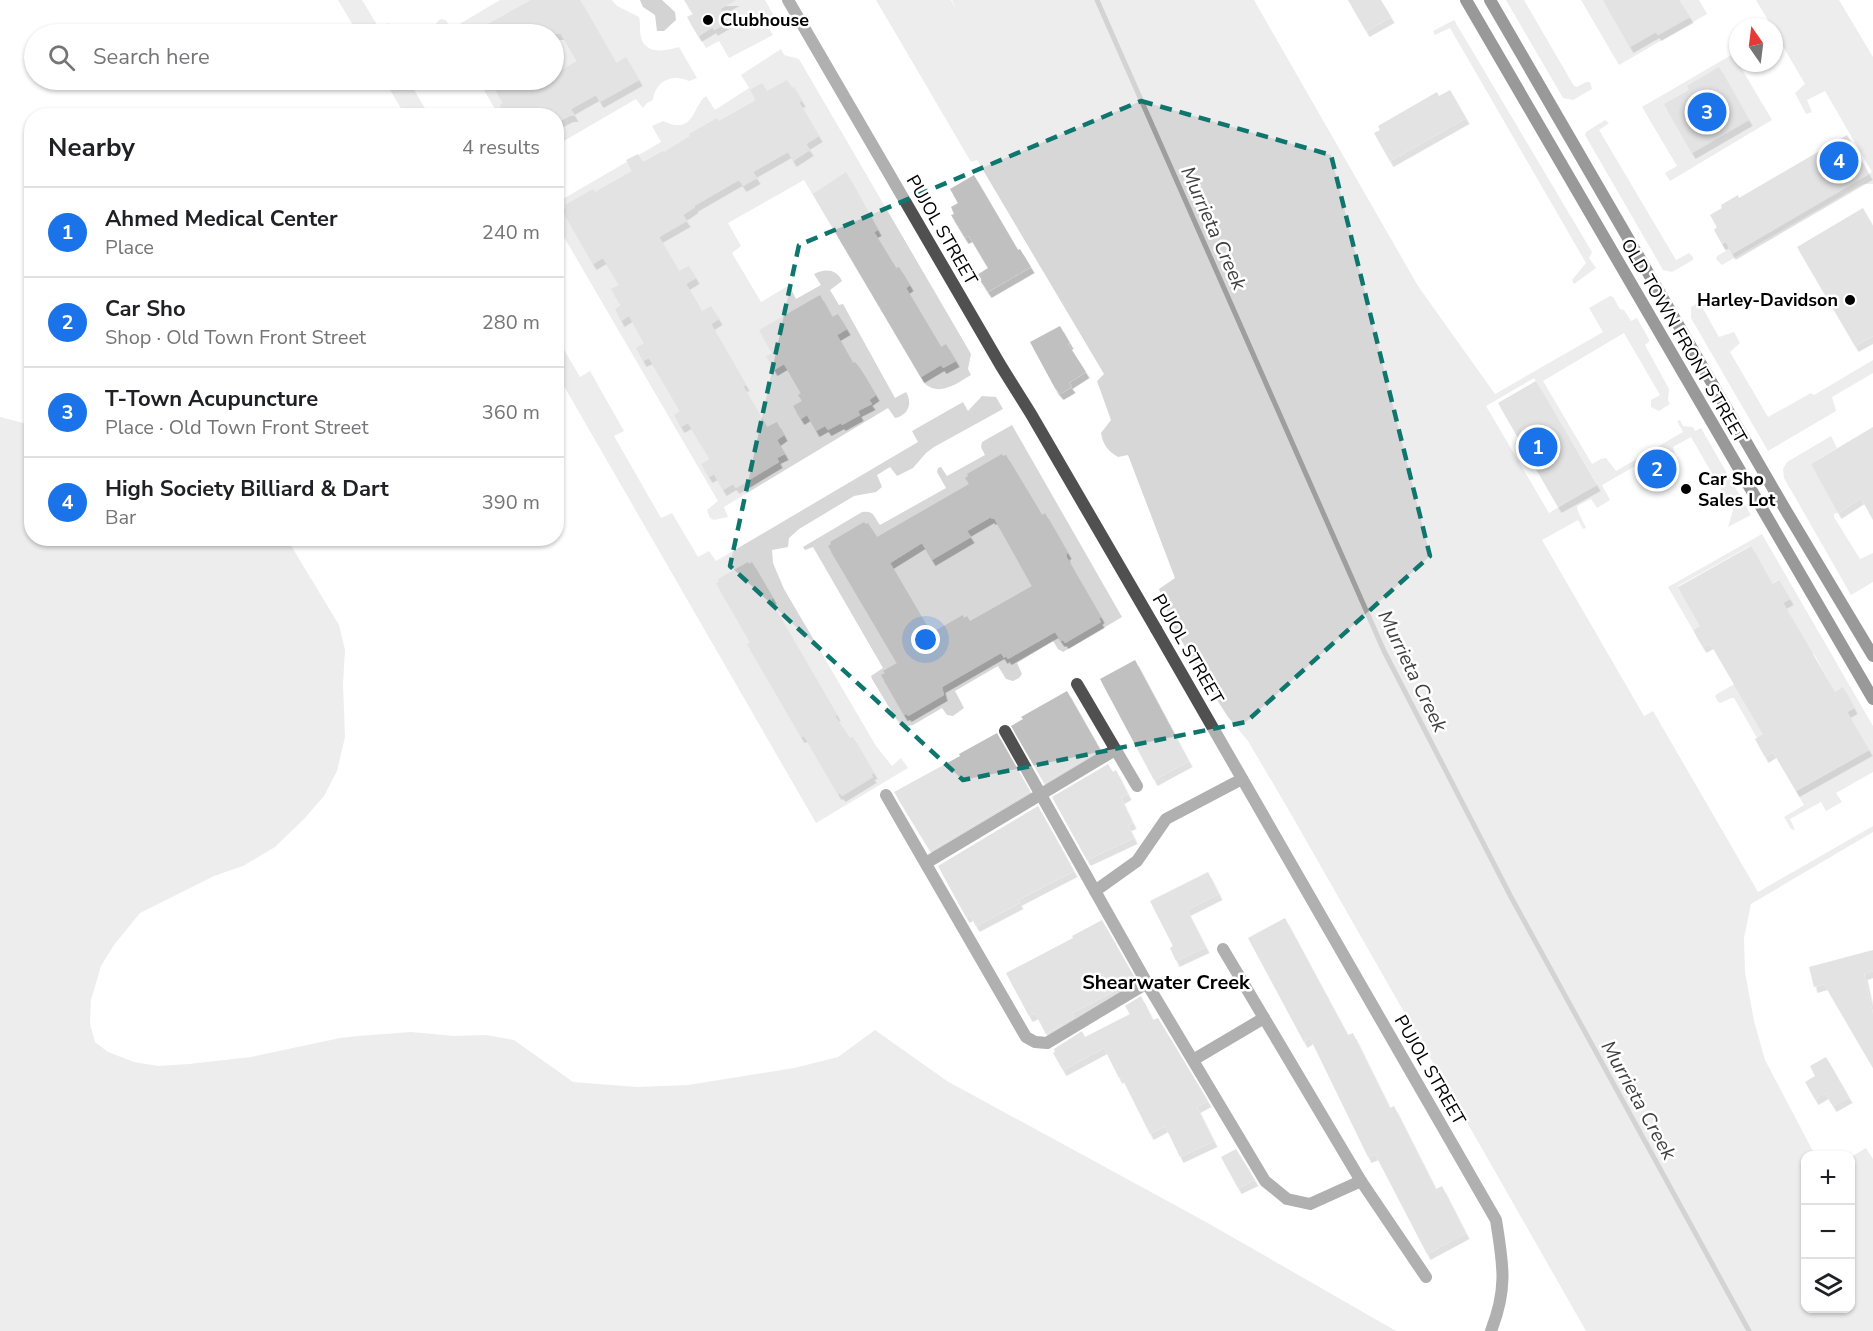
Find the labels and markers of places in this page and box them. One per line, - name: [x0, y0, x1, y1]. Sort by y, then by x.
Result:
- place label: Clubhouse: [720, 8, 809, 32]
- marker: Clubhouse: [701, 13, 715, 27]
- pin: 3: [1688, 90, 1726, 134]
- pin: 4: [1820, 138, 1858, 184]
- place label: Harley-Davidson: [1697, 288, 1838, 312]
- marker: Harley-Davidson: [1843, 293, 1857, 307]
- pin: 1: [1518, 424, 1558, 470]
- pin: 2: [1638, 446, 1676, 492]
- place label: Car Sho Sales Lot: [1698, 467, 1776, 512]
- marker: Car Sho Sales Lot: [1679, 482, 1693, 496]

